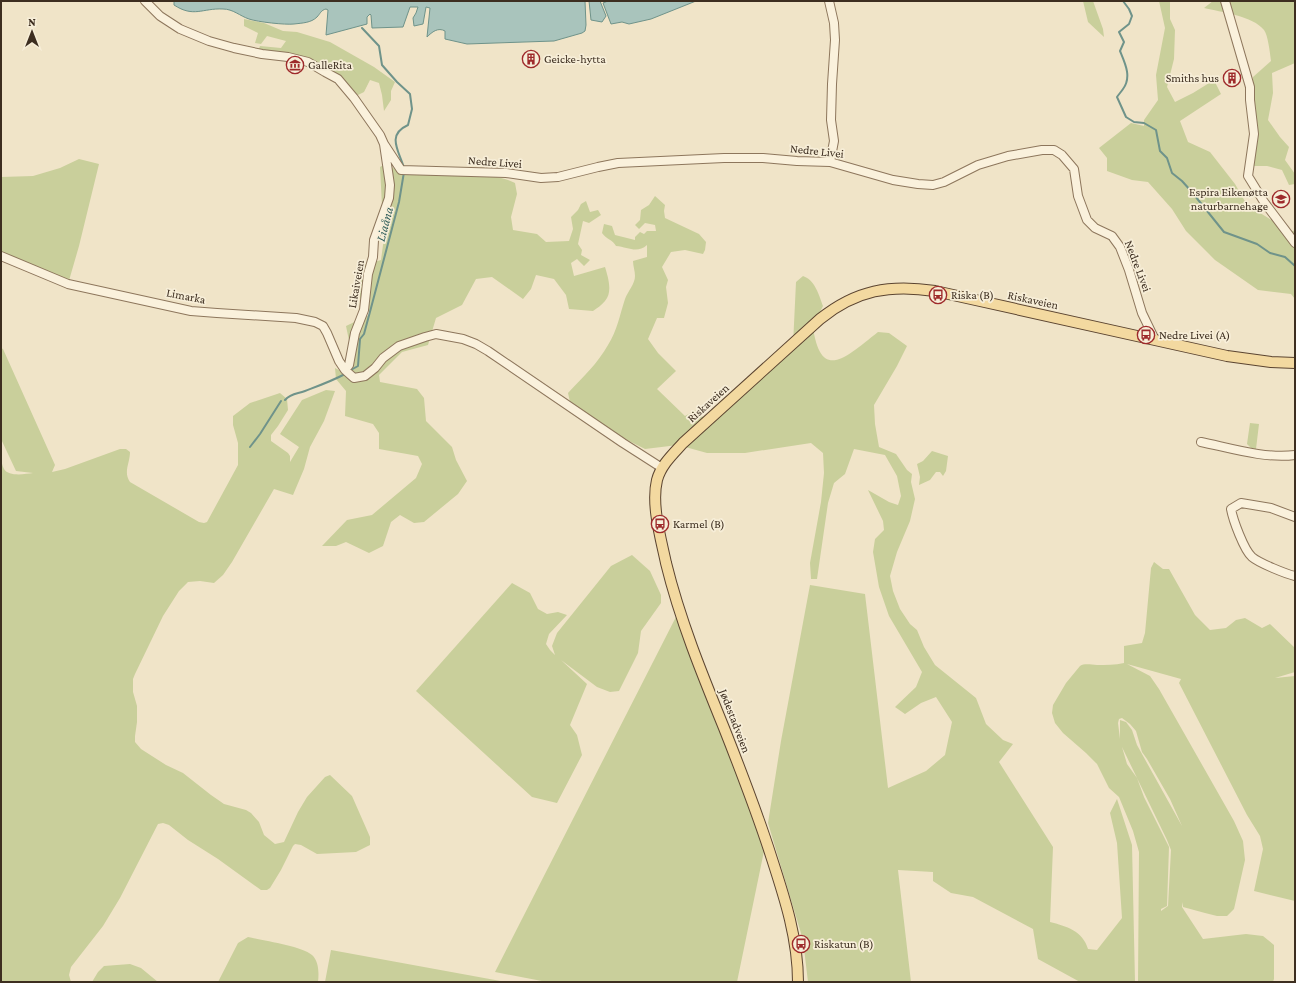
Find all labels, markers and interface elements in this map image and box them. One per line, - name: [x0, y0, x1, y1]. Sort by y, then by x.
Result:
- north arrow: [12, 12, 52, 52]
- text: N: [28, 16, 36, 28]
- building icon: Geicke-hytta: [521, 49, 541, 69]
- place label: Geicke-hytta: [544, 52, 606, 66]
- museum icon: GalleRita: [285, 55, 305, 75]
- place label: GalleRita: [308, 58, 352, 72]
- building icon: Smiths hus: [1222, 68, 1242, 88]
- place label: Smiths hus: [1166, 71, 1219, 85]
- street label: Nedre Livei: [789, 141, 845, 161]
- street label: Nedre Livei: [468, 153, 522, 171]
- place label: Espira Eikenøtta naturbarnehage: [1189, 185, 1268, 213]
- school or university icon: Espira Eikenøtta naturbarnehage: [1271, 189, 1291, 209]
- water label: Liaåna: [373, 205, 396, 243]
- street label: Nedre Livei: [1122, 238, 1154, 294]
- street label: Likaiveien: [345, 258, 367, 309]
- street label: Limarka: [165, 285, 207, 307]
- bus stop icon: Riska (B): [928, 285, 948, 305]
- place label: Riska (B): [951, 288, 994, 302]
- street label: Riskaveien: [1006, 288, 1060, 312]
- bus stop icon: Nedre Livei (A): [1136, 325, 1156, 345]
- place label: Nedre Livei (A): [1159, 328, 1230, 342]
- street label: Riskaveien: [684, 380, 732, 425]
- bus stop icon: Karmel (B): [650, 514, 670, 534]
- place label: Karmel (B): [673, 517, 725, 531]
- street label: Jødestadveien: [716, 686, 754, 755]
- bus stop icon: Riskatun (B): [791, 934, 811, 954]
- place label: Riskatun (B): [814, 937, 874, 951]

